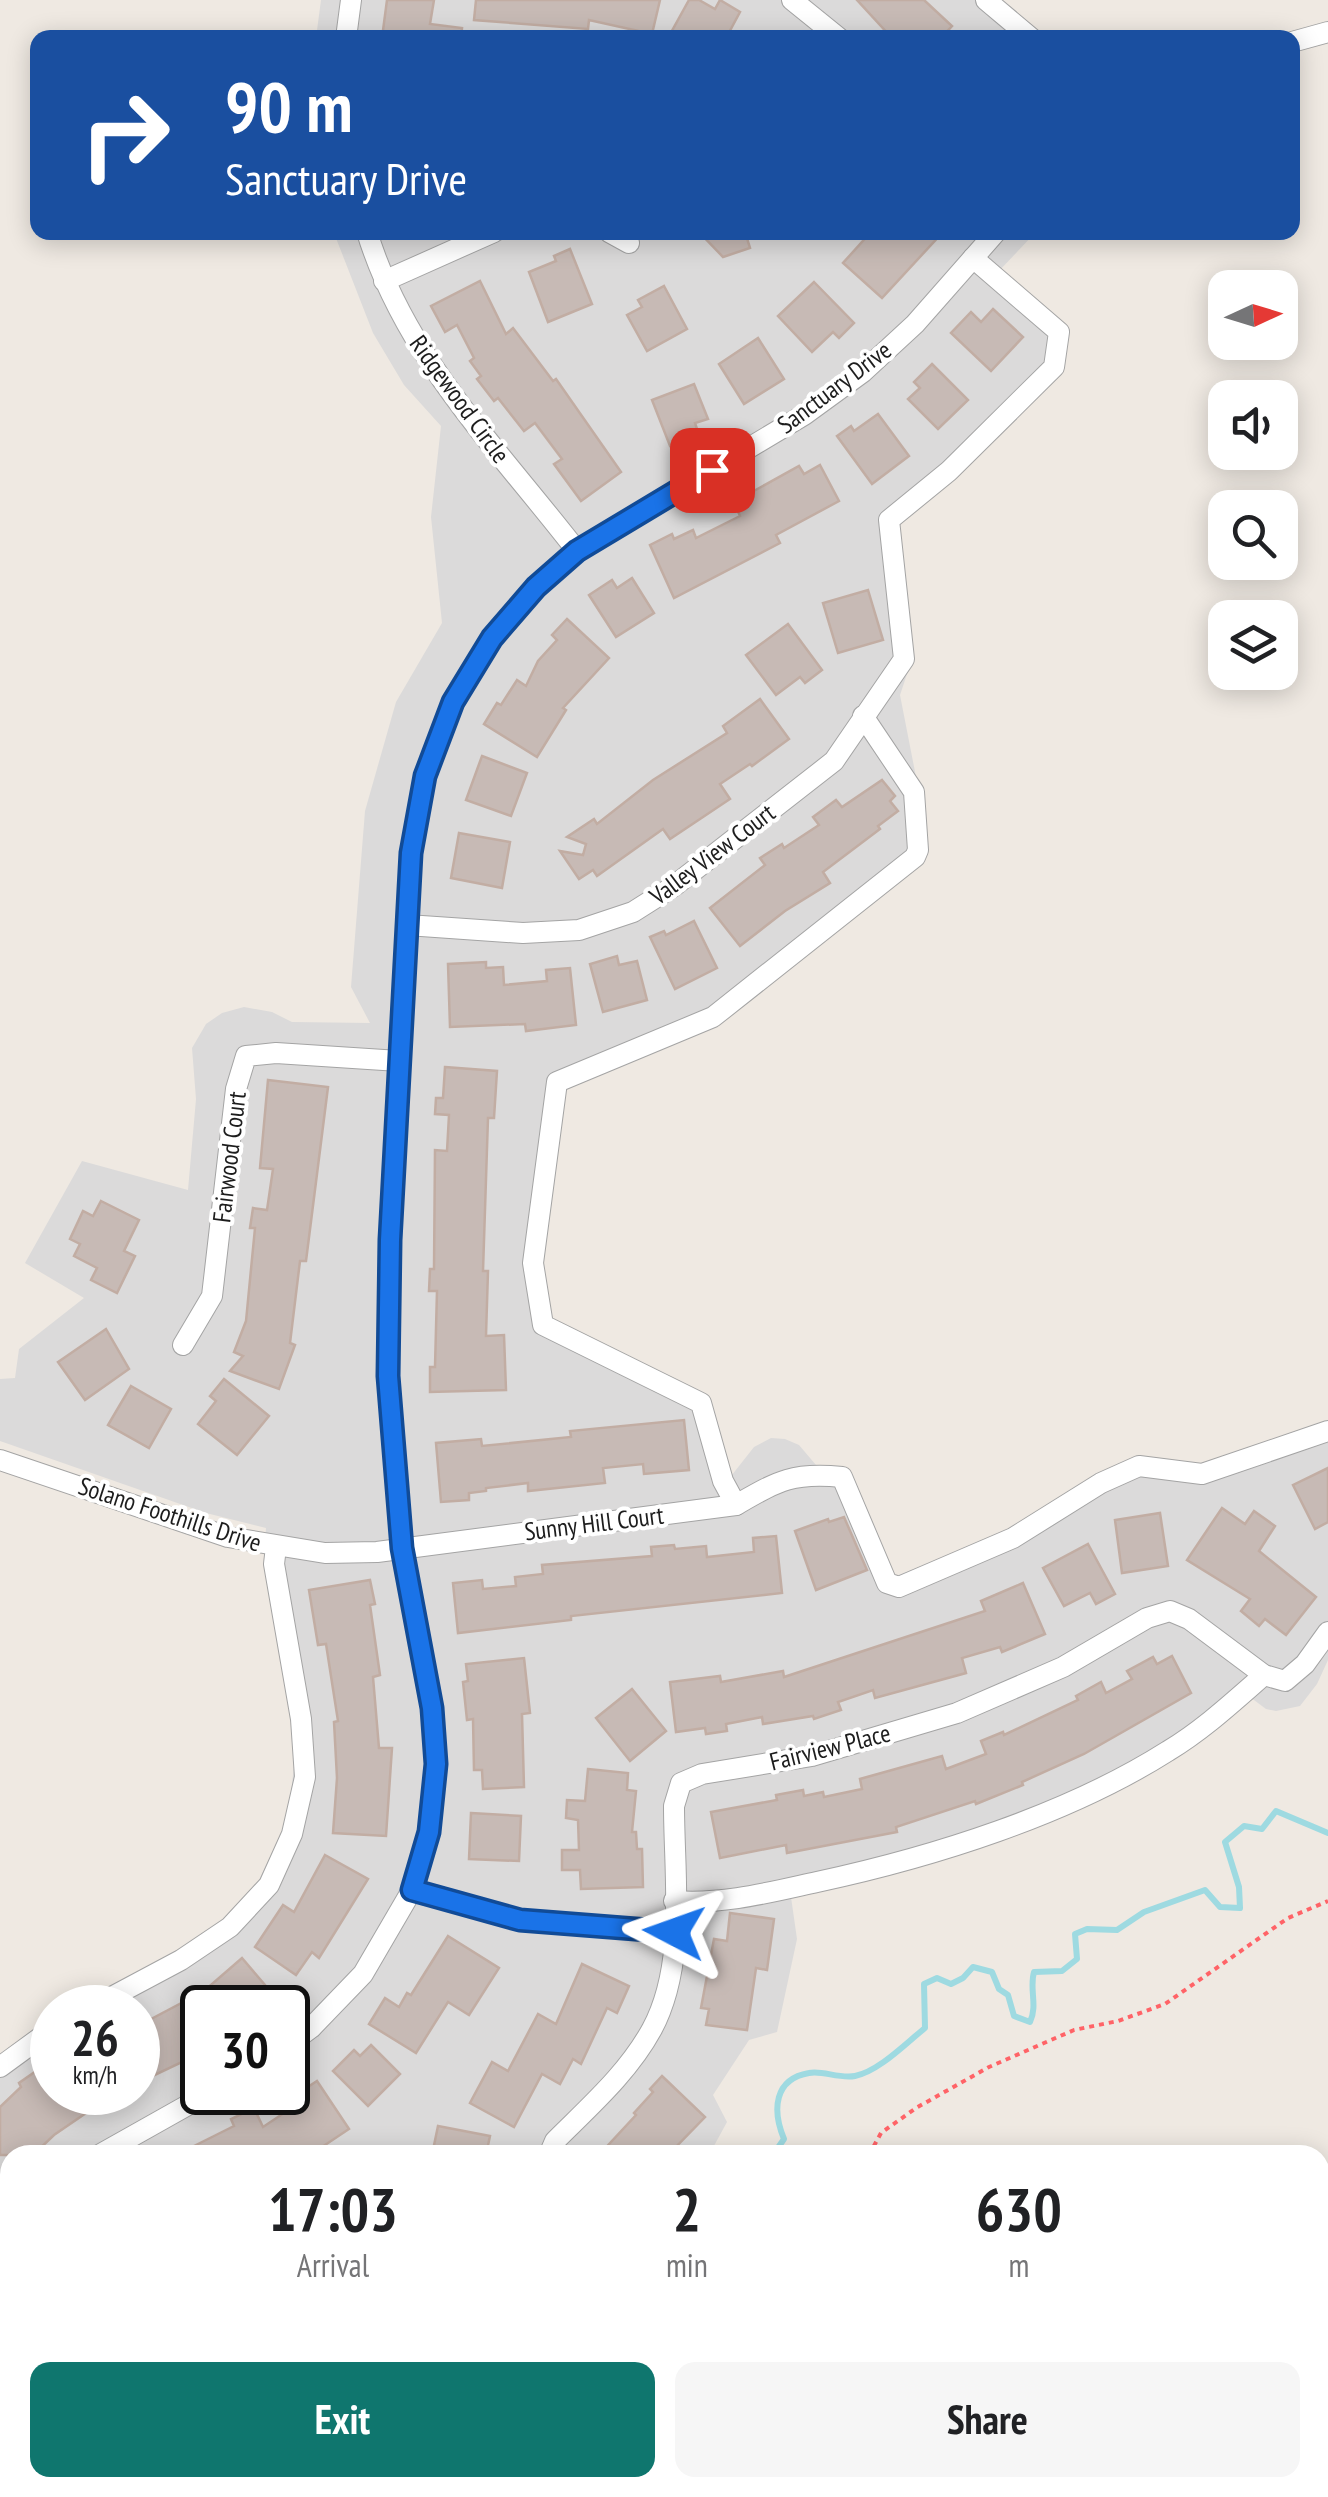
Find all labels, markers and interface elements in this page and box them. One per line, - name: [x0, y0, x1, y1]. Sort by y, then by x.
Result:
- text: 90 m: [225, 61, 353, 151]
- icon: right: [60, 70, 190, 200]
- text: Sanctuary Drive: [225, 149, 467, 207]
- north arrow: [1208, 270, 1298, 360]
- map controls: [1208, 270, 1298, 690]
- street label: Ridgewood Circle: [403, 329, 517, 469]
- street label: Sanctuary Drive: [771, 334, 897, 440]
- button: sound: [1208, 380, 1298, 470]
- pin: [670, 428, 755, 513]
- icon: arrive: [685, 443, 740, 498]
- button: search: [1208, 490, 1298, 580]
- button: layers: [1208, 600, 1298, 690]
- street label: Valley View Court: [642, 796, 781, 912]
- street label: Fairwood Court: [205, 1090, 253, 1224]
- street label: Solano Foothills Drive: [74, 1469, 266, 1559]
- street label: Sunny Hill Court: [523, 1499, 666, 1547]
- street label: Fairview Place: [766, 1717, 894, 1777]
- position arrow: [622, 1880, 726, 1984]
- speed limit sign: 30: [180, 1985, 310, 2115]
- text: 26: [71, 2005, 119, 2070]
- text: km/h: [73, 2059, 117, 2091]
- text: 17:03: [268, 2170, 398, 2248]
- text: 2: [673, 2170, 701, 2248]
- text: 630: [976, 2170, 1062, 2248]
- text: Arrival: [297, 2244, 369, 2286]
- text: min: [666, 2244, 708, 2286]
- text: m: [1008, 2244, 1029, 2286]
- button: Exit: [30, 2362, 655, 2477]
- button: Share: [675, 2362, 1300, 2477]

